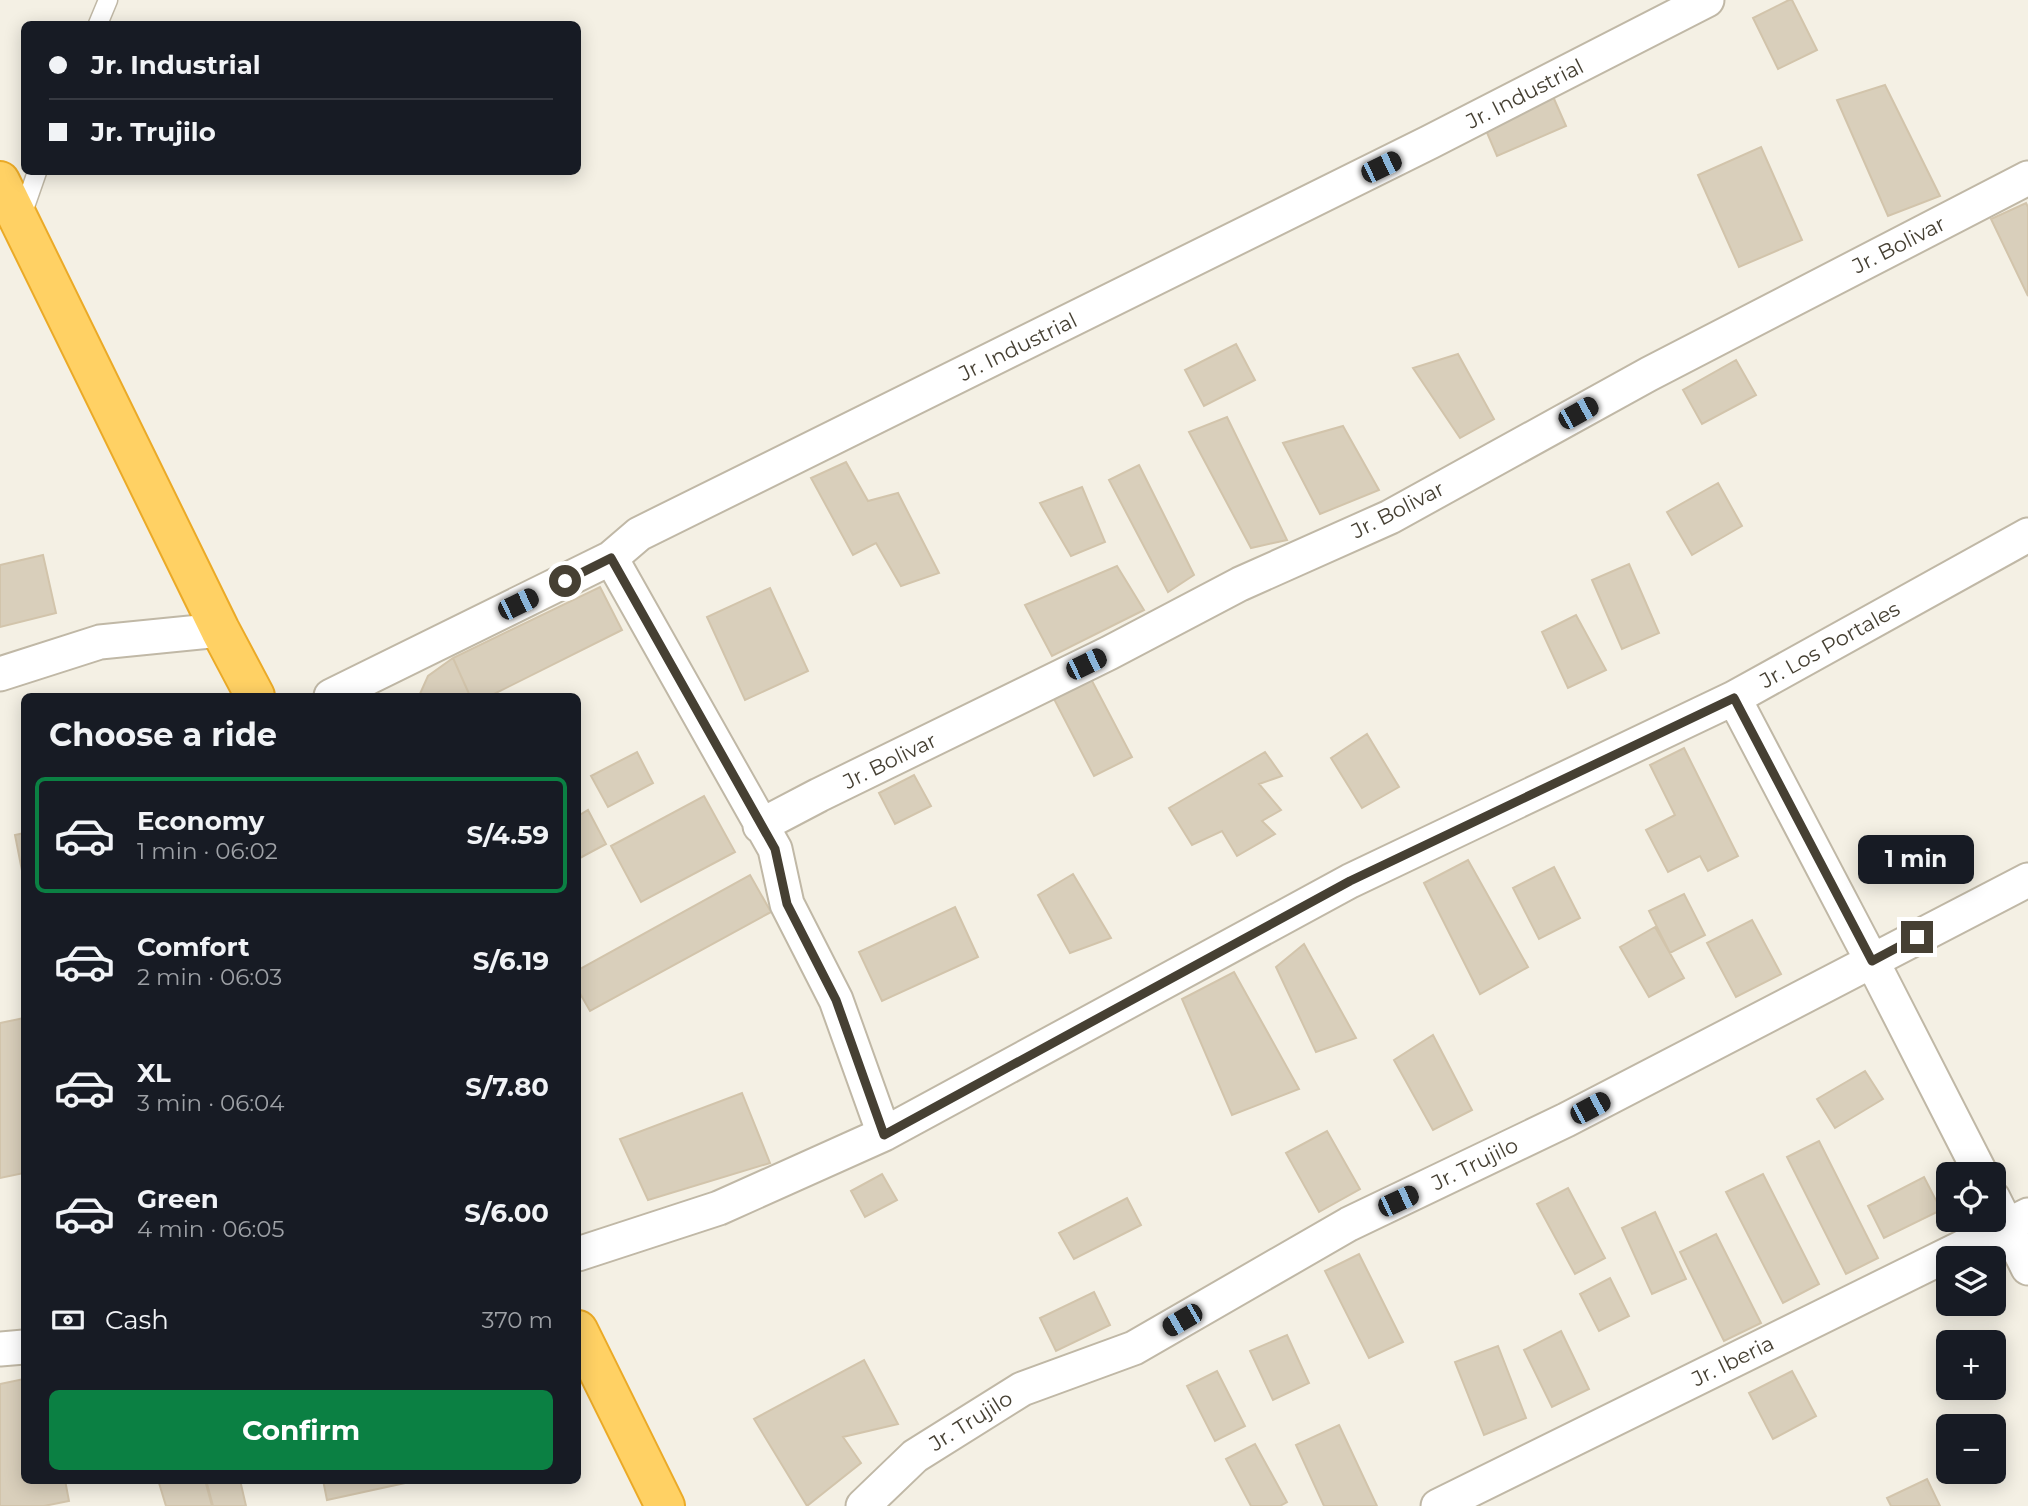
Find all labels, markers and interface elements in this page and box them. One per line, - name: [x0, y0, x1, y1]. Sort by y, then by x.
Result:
- text: Jr. Industrial: [91, 49, 261, 81]
- street label: Jr. Industrial: [1461, 53, 1588, 134]
- text: Jr. Trujilo: [91, 116, 216, 148]
- car: [1358, 148, 1405, 186]
- street label: Jr. Bolivar: [1847, 211, 1949, 279]
- street label: Jr. Industrial: [954, 307, 1081, 386]
- car: [1555, 394, 1602, 432]
- street label: Jr. Bolivar: [1346, 476, 1448, 544]
- route start: [549, 565, 581, 597]
- car: [495, 585, 542, 623]
- street label: Jr. Los Portales: [1755, 596, 1904, 694]
- car: [1063, 645, 1110, 683]
- text: Choose a ride: [49, 715, 277, 754]
- street label: Jr. Bolivar: [838, 727, 941, 794]
- icon: car: [53, 804, 116, 867]
- text: Economy: [137, 805, 264, 837]
- text: S/4.59: [467, 819, 549, 851]
- callout: 1 min: [1859, 836, 1975, 884]
- text: 1 min · 06:02: [137, 837, 278, 865]
- text: 1 min: [1885, 845, 1947, 873]
- route end: [1901, 921, 1933, 953]
- icon: car: [53, 930, 116, 993]
- text: Comfort: [137, 931, 249, 963]
- text: S/6.19: [473, 945, 549, 977]
- text: 2 min · 06:03: [137, 963, 282, 991]
- icon: car: [53, 1056, 116, 1119]
- text: XL: [137, 1057, 171, 1089]
- text: S/7.80: [465, 1071, 549, 1103]
- text: 3 min · 06:04: [137, 1089, 285, 1117]
- car: [1567, 1089, 1614, 1127]
- street label: Jr. Trujilo: [1427, 1132, 1522, 1196]
- map controls: [1936, 1162, 2006, 1484]
- button: locate: [1936, 1162, 2006, 1232]
- icon: car: [53, 1182, 116, 1245]
- text: Green: [137, 1183, 219, 1215]
- car: [1375, 1183, 1422, 1219]
- text: S/6.00: [464, 1197, 549, 1229]
- text: 4 min · 06:05: [137, 1215, 285, 1243]
- button: layers: [1936, 1246, 2006, 1316]
- car: [1159, 1300, 1206, 1340]
- icon: cash: [49, 1301, 87, 1339]
- text: Cash: [105, 1304, 169, 1336]
- text: 370 m: [482, 1306, 553, 1334]
- street label: Jr. Iberia: [1687, 1330, 1778, 1392]
- button: +: [1936, 1330, 2006, 1400]
- street label: Jr. Trujilo: [924, 1385, 1017, 1456]
- button: Confirm: [49, 1390, 553, 1470]
- button: −: [1936, 1414, 2006, 1484]

